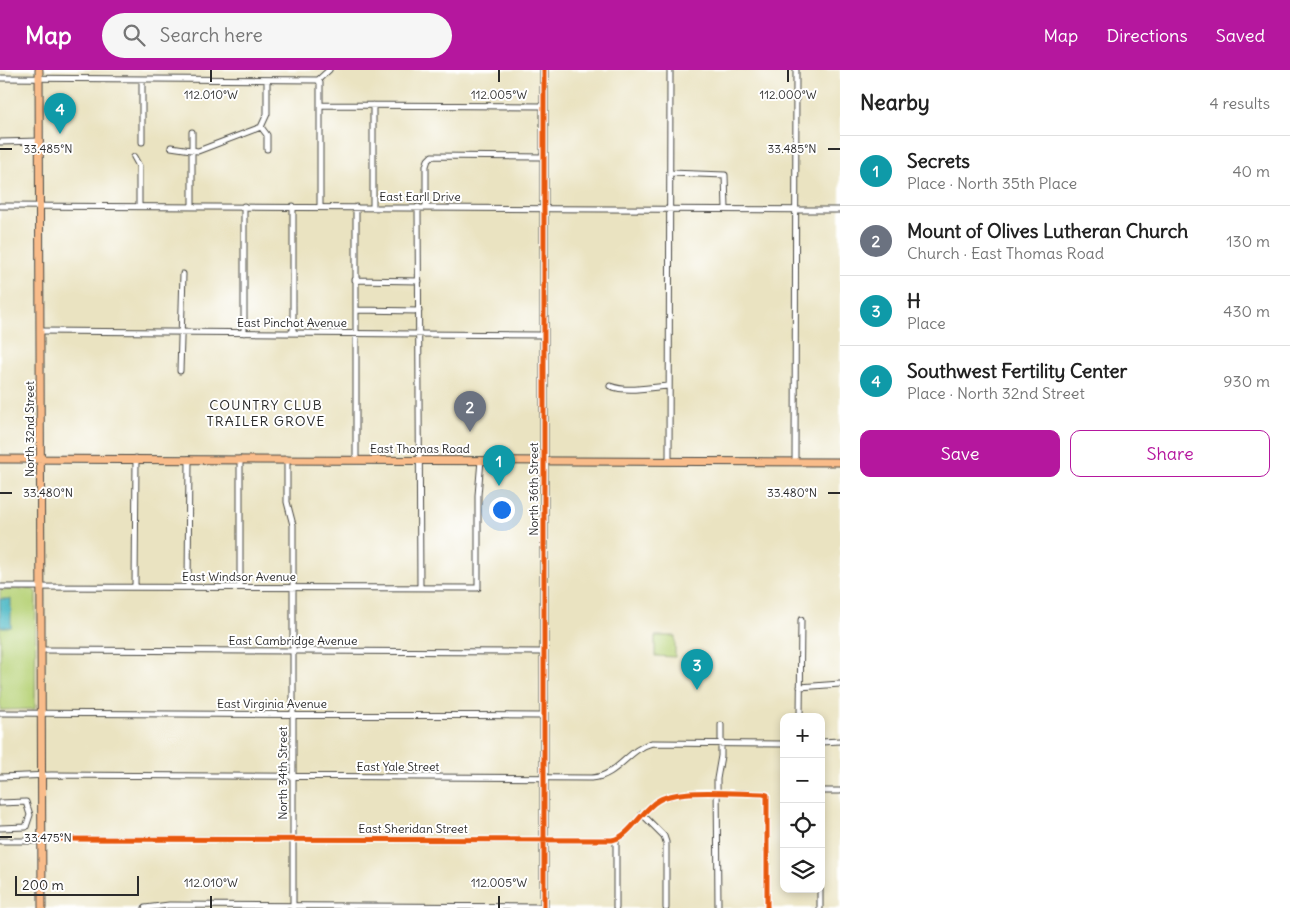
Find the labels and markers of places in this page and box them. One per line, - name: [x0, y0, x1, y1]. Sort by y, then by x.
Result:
- pin: 4: [44, 93, 76, 134]
- pin: 2: [454, 391, 486, 432]
- pin: 1: [483, 445, 515, 486]
- pin: 3: [681, 649, 713, 690]

